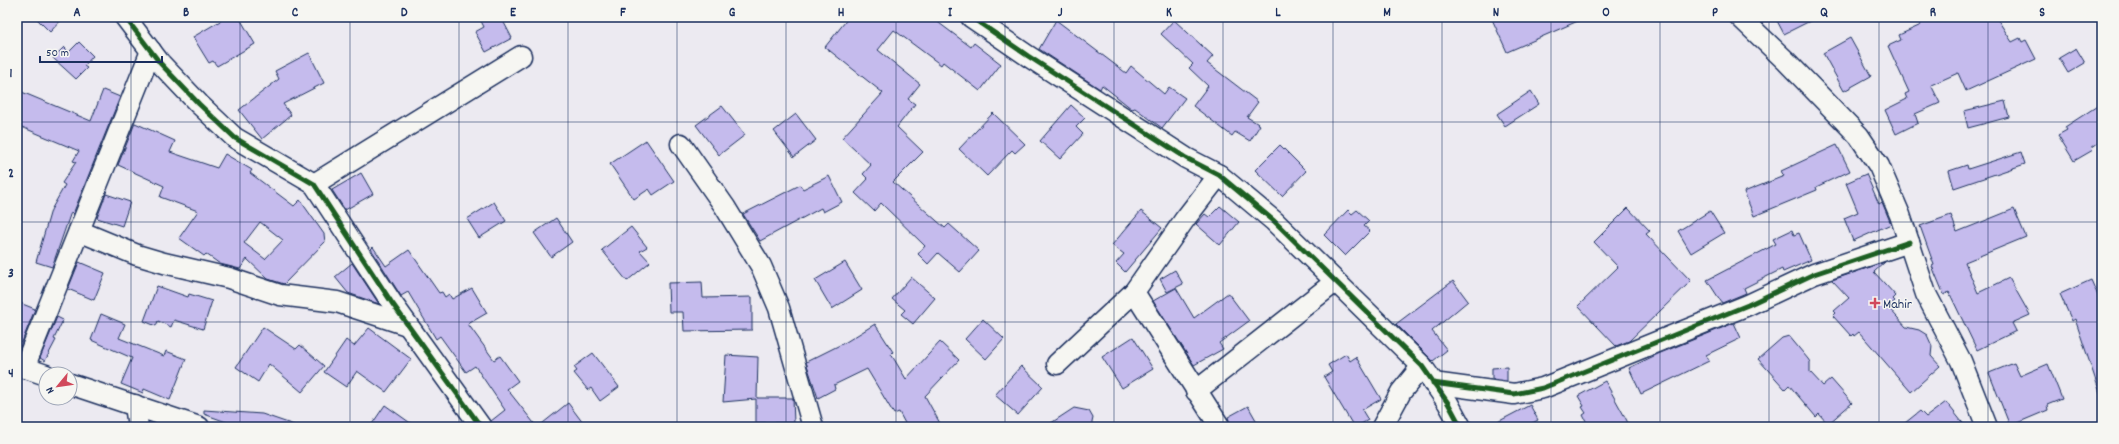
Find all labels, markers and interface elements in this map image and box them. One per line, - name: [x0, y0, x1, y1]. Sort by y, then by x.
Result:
- text: A: [73, 4, 81, 23]
- text: B: [183, 4, 189, 23]
- text: C: [292, 4, 299, 23]
- text: D: [401, 4, 408, 23]
- text: E: [510, 4, 517, 23]
- text: F: [620, 4, 626, 23]
- text: G: [729, 4, 736, 23]
- text: H: [838, 4, 845, 23]
- text: I: [948, 4, 953, 23]
- text: J: [1058, 4, 1063, 23]
- text: K: [1166, 4, 1172, 23]
- text: L: [1275, 4, 1281, 23]
- text: M: [1383, 4, 1391, 23]
- text: N: [1493, 4, 1499, 23]
- text: O: [1602, 4, 1610, 23]
- text: P: [1712, 4, 1718, 23]
- text: Q: [1820, 4, 1828, 23]
- text: R: [1930, 4, 1936, 23]
- text: S: [2039, 4, 2045, 23]
- scale bar: [40, 38, 162, 64]
- text: 50 m: [46, 45, 69, 62]
- text: 1: [10, 65, 13, 84]
- text: 2: [8, 165, 14, 184]
- text: 3: [8, 265, 14, 284]
- place label: Mahir: [1883, 295, 1913, 315]
- marker: Mahir: [1870, 298, 1880, 308]
- text: 4: [8, 365, 14, 384]
- north arrow: [38, 366, 78, 406]
- text: N: [42, 383, 59, 396]

